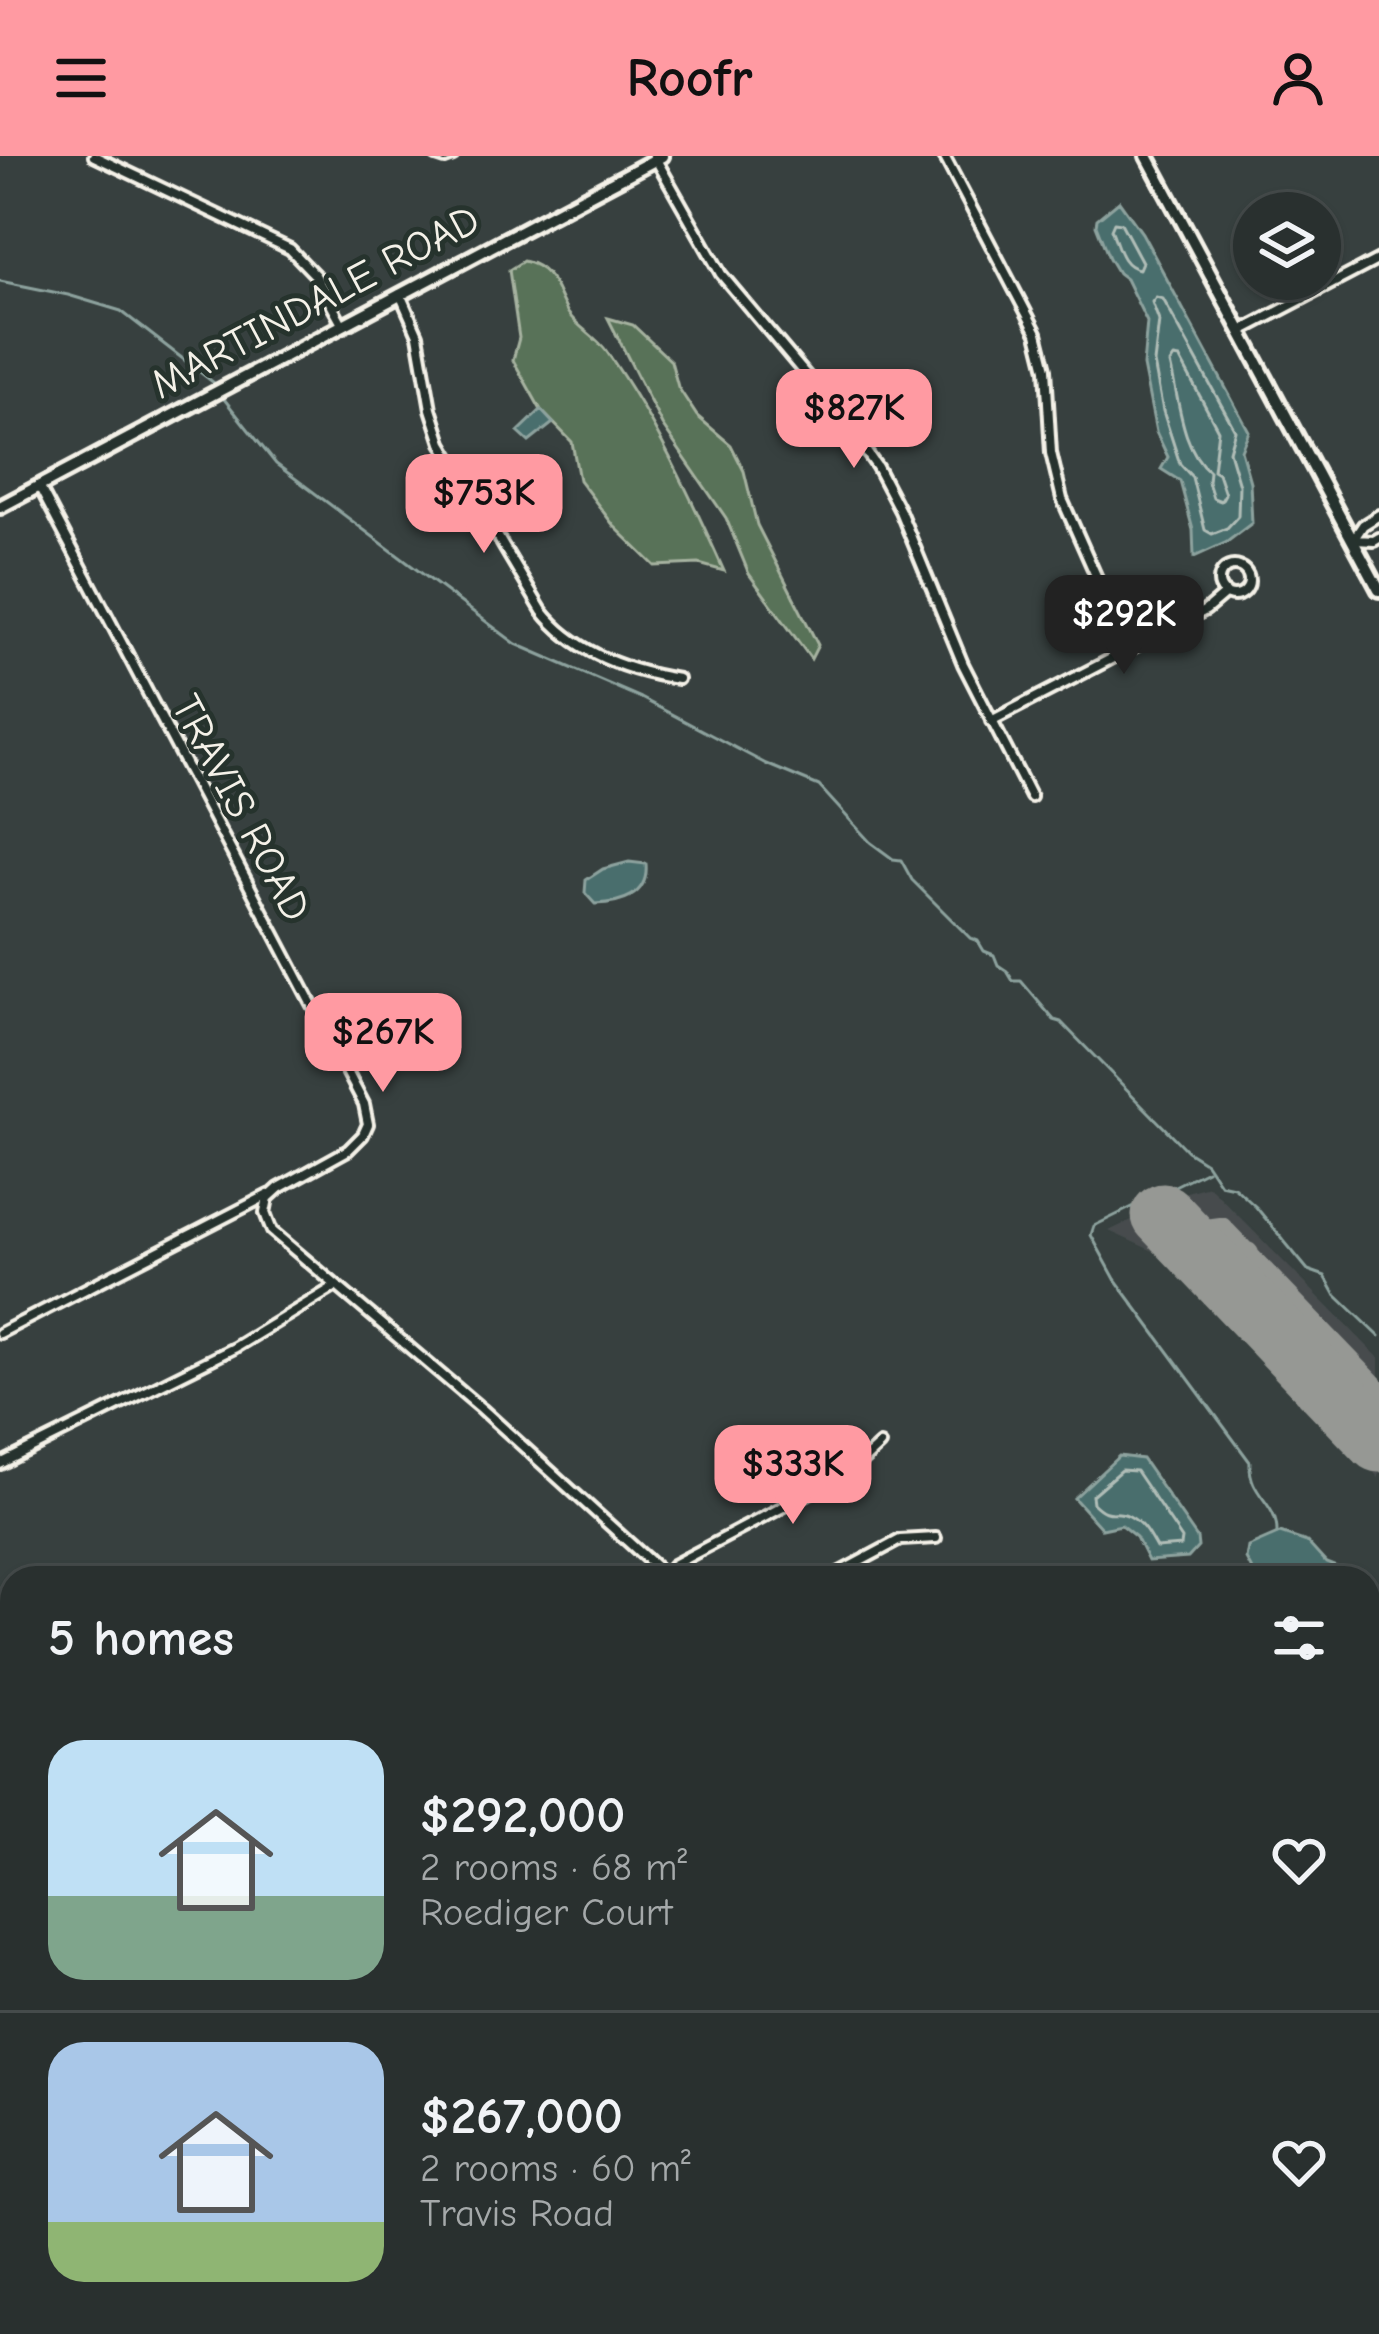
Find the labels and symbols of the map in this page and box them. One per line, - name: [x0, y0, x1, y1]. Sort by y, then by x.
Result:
- street label: MARTINDALE ROAD: [143, 195, 487, 409]
- pin: $827K: [770, 369, 938, 471]
- pin: $753K: [400, 454, 568, 556]
- pin: $292K: [1040, 575, 1208, 677]
- street label: TRAVIS ROAD: [161, 687, 321, 929]
- pin: $267K: [299, 993, 467, 1095]
- pin: $333K: [709, 1425, 877, 1527]

